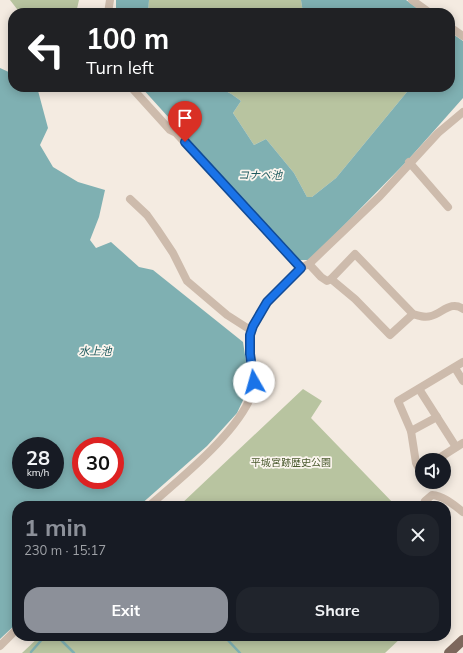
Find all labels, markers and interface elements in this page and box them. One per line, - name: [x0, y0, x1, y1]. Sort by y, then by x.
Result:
- text: 100 m: [86, 21, 169, 56]
- icon: left: [20, 24, 72, 76]
- text: Turn left: [86, 56, 154, 79]
- pin: [168, 101, 202, 142]
- icon: arrive: [174, 107, 196, 129]
- water label: コナベ池: [238, 168, 283, 182]
- water label: 水上池: [79, 344, 112, 358]
- position arrow: [233, 361, 275, 403]
- speed limit sign: 30: [72, 437, 124, 489]
- text: 28: [26, 445, 50, 470]
- map controls: [415, 453, 451, 489]
- button: sound: [415, 453, 451, 489]
- park label: 平城宮跡歴史公園: [251, 456, 331, 469]
- text: km/h: [27, 466, 49, 479]
- text: 1 min: [24, 512, 87, 542]
- button: close: [397, 514, 439, 556]
- text: 230 m · 15:17: [24, 542, 106, 558]
- button: Exit: [24, 587, 228, 633]
- button: Share: [236, 587, 439, 633]

